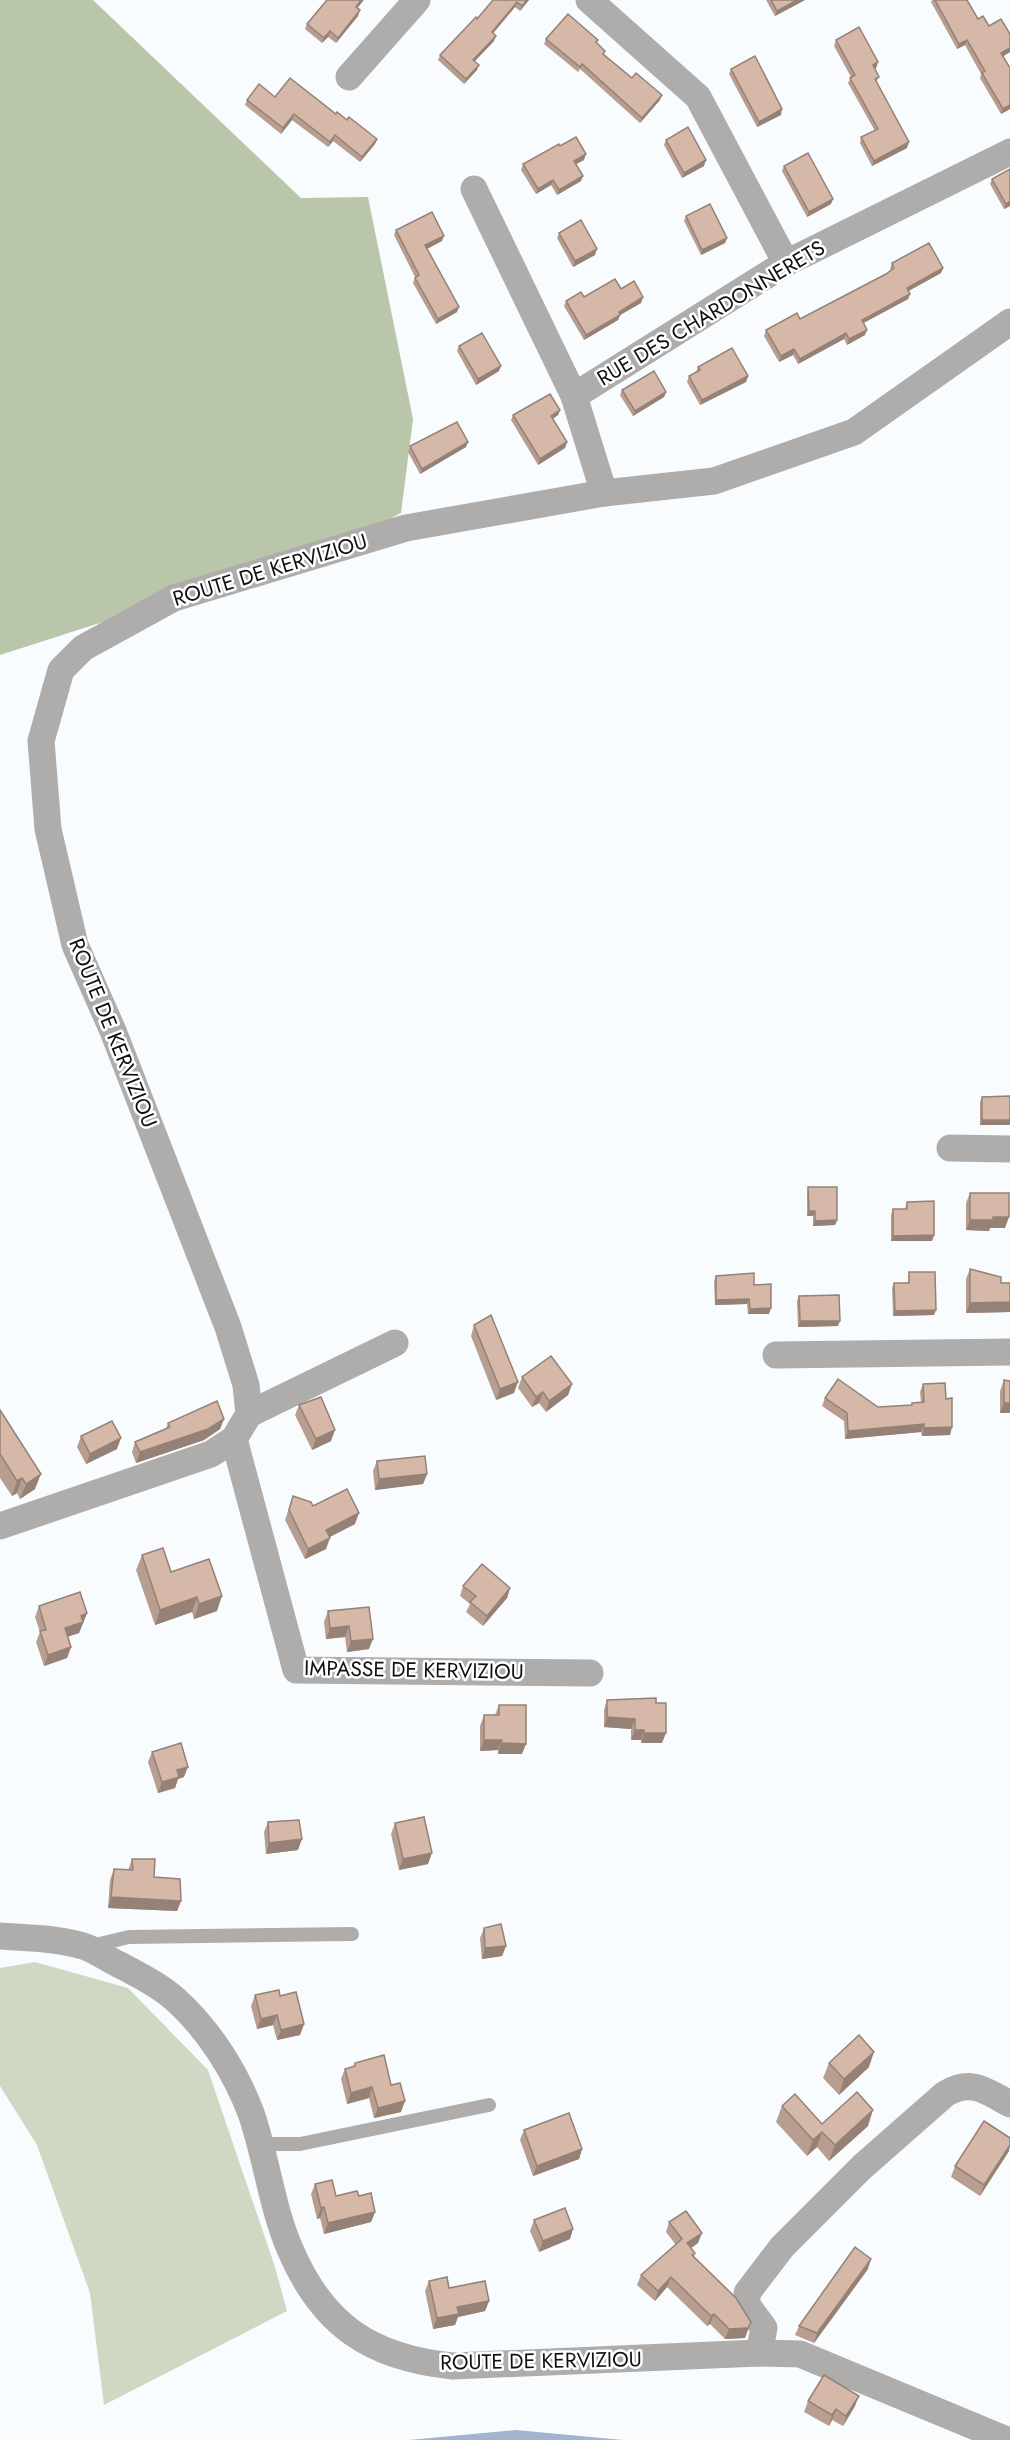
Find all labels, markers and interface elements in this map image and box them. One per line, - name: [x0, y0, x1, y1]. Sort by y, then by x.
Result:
- street label: RUE DES CHARDONNERETS: [591, 233, 831, 393]
- street label: ROUTE DE KERVIZIOU: [169, 526, 371, 614]
- street label: ROUTE DE KERVIZIOU: [61, 934, 165, 1132]
- street label: IMPASSE DE KERVIZIOU: [304, 1653, 524, 1687]
- street label: ROUTE DE KERVIZIOU: [440, 2344, 642, 2378]

